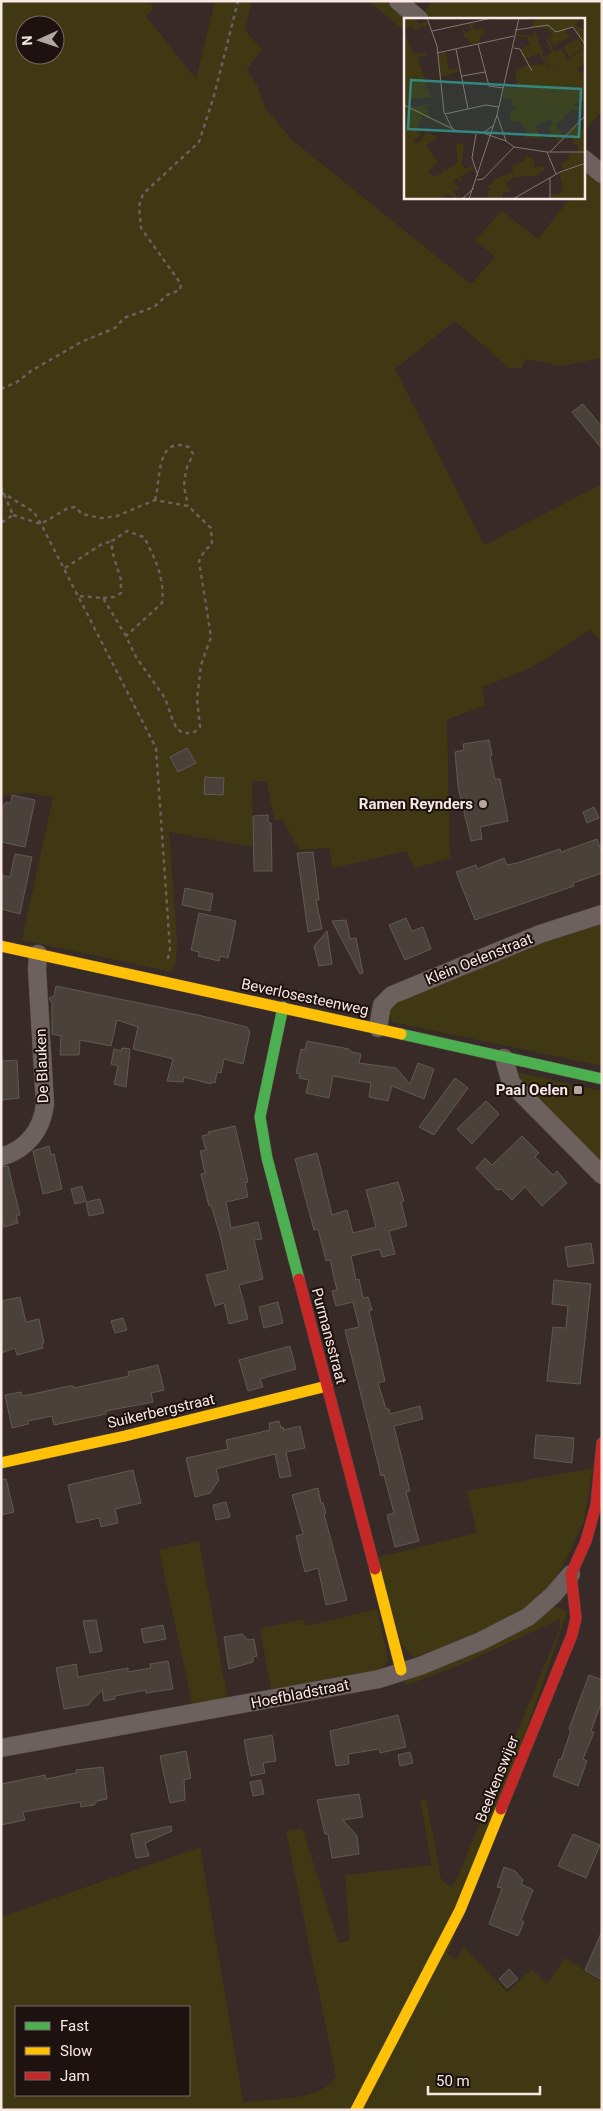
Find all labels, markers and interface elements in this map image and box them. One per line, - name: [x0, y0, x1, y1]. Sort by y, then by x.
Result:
- north arrow: [15, 15, 65, 65]
- inset map: [404, 18, 586, 199]
- text: N: [19, 35, 35, 46]
- place label: Ramen Reynders: [359, 795, 473, 813]
- marker: Ramen Reynders: [477, 798, 489, 810]
- street label: Klein Oelenstraat: [423, 929, 535, 989]
- street label: Beverlosesteenweg: [240, 975, 370, 1019]
- street label: De Blauken: [32, 1028, 52, 1104]
- place label: Paal Oelen: [496, 1081, 568, 1099]
- marker: Paal Oelen: [572, 1084, 584, 1096]
- street label: Purmansstraat: [308, 1286, 351, 1386]
- street label: Suikerbergstraat: [106, 1390, 217, 1432]
- street label: Hoefbladstraat: [249, 1676, 351, 1712]
- street label: Beelkenswijer: [471, 1733, 523, 1825]
- legend: [15, 2006, 190, 2096]
- text: Fast: [60, 2017, 89, 2035]
- text: Slow: [60, 2042, 92, 2060]
- scale bar: [428, 2064, 540, 2096]
- text: Jam: [60, 2067, 90, 2085]
- text: 50 m: [436, 2072, 470, 2090]

